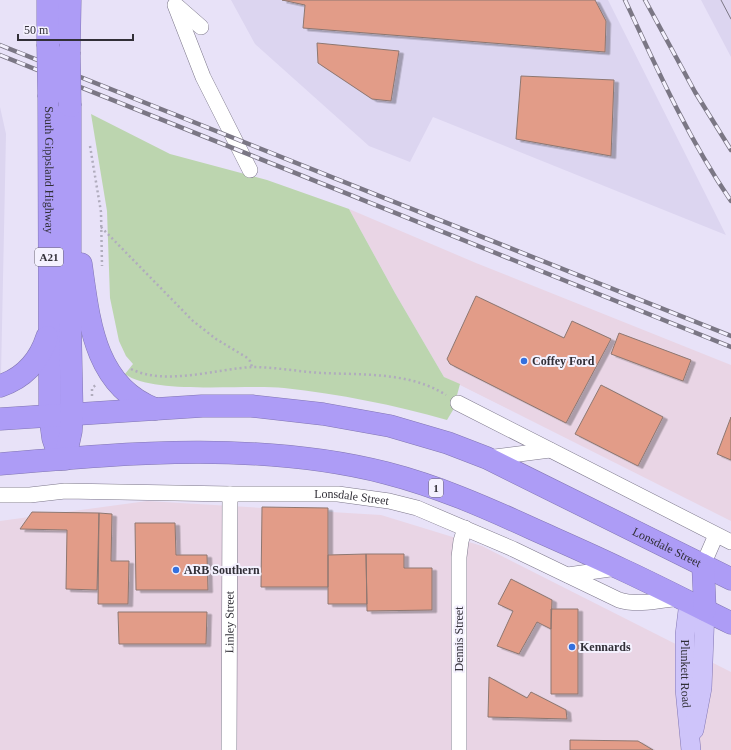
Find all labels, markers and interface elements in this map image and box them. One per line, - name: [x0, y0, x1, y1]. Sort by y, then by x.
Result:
- scale bar: [18, 16, 133, 42]
- text: 50 m: [24, 23, 49, 37]
- street label: South Gippsland Highway: [42, 106, 56, 234]
- road number: A21: [35, 248, 63, 266]
- place label: Coffey Ford: [532, 354, 595, 368]
- marker: Coffey Ford: [519, 356, 529, 366]
- road number: 1: [429, 479, 443, 497]
- street label: Lonsdale Street: [314, 487, 390, 508]
- street label: Lonsdale Street: [630, 524, 704, 570]
- place label: ARB Southern: [184, 563, 260, 577]
- marker: ARB Southern: [171, 565, 181, 575]
- street label: Linley Street: [222, 590, 237, 653]
- street label: Dennis Street: [452, 606, 466, 672]
- place label: Kennards: [580, 640, 631, 654]
- street label: Plunkett Road: [678, 640, 694, 709]
- marker: Kennards: [567, 642, 577, 652]

